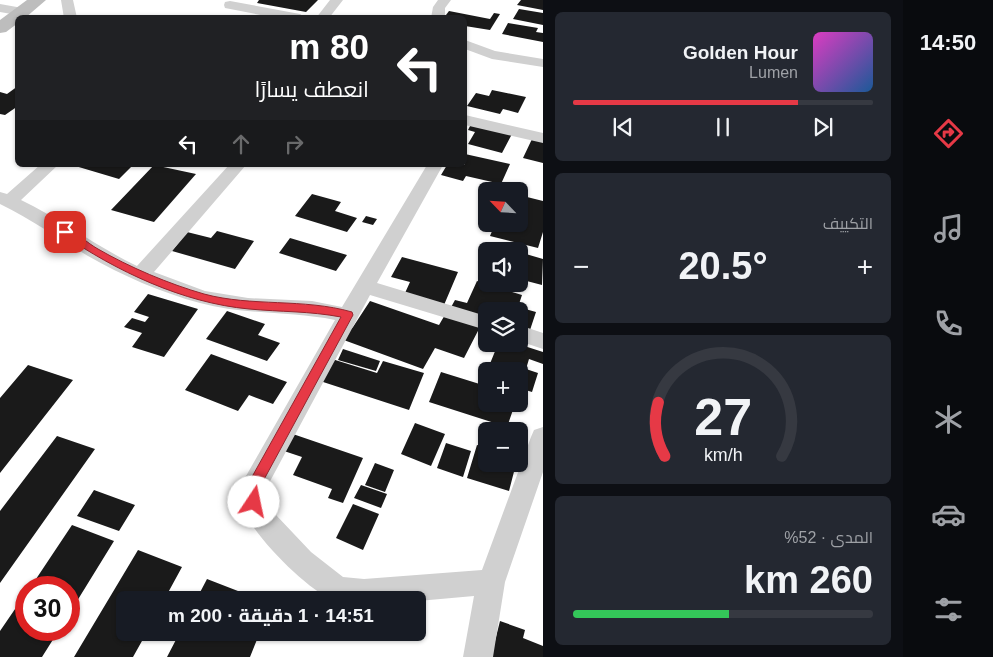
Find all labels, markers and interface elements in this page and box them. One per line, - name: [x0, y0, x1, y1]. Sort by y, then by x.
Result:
- text: 80 m: [289, 27, 369, 66]
- text: 14:50: [920, 30, 976, 55]
- icon: left: [387, 35, 452, 100]
- text: Golden Hour: [683, 42, 798, 63]
- text: Lumen: [749, 64, 798, 81]
- text: انعطف يسارًا: [254, 77, 369, 102]
- icon: previous: [609, 113, 637, 141]
- icon: pause: [709, 113, 737, 141]
- icon: next: [809, 113, 837, 141]
- icon: directions: [931, 116, 966, 151]
- icon: left: [174, 130, 202, 158]
- icon: ahead: [227, 130, 255, 158]
- icon: right: [280, 130, 308, 158]
- north arrow: [478, 182, 528, 232]
- map controls: [478, 182, 528, 472]
- pin: [44, 211, 86, 253]
- icon: music: [931, 211, 966, 246]
- text: التكييف: [823, 215, 873, 232]
- icon: arrive: [51, 218, 79, 246]
- button: sound: [478, 242, 528, 292]
- text: 20.5°: [678, 245, 768, 287]
- text: −: [573, 251, 589, 282]
- text: +: [857, 251, 873, 282]
- button: layers: [478, 302, 528, 352]
- icon: phone: [931, 306, 966, 341]
- button: +: [478, 362, 528, 412]
- text: 27: [694, 388, 752, 446]
- icon: climate: [931, 402, 966, 437]
- button: −: [478, 422, 528, 472]
- text: km/h: [704, 445, 742, 465]
- position arrow: [227, 475, 279, 527]
- icon: car: [931, 497, 966, 532]
- text: المدى · 52%: [784, 529, 873, 546]
- text: 260 km: [744, 559, 873, 601]
- speed limit sign: 30: [15, 576, 80, 641]
- icon: filters: [931, 592, 966, 627]
- text: 14:51 · 1 دقيقة · 200 m: [168, 605, 374, 626]

